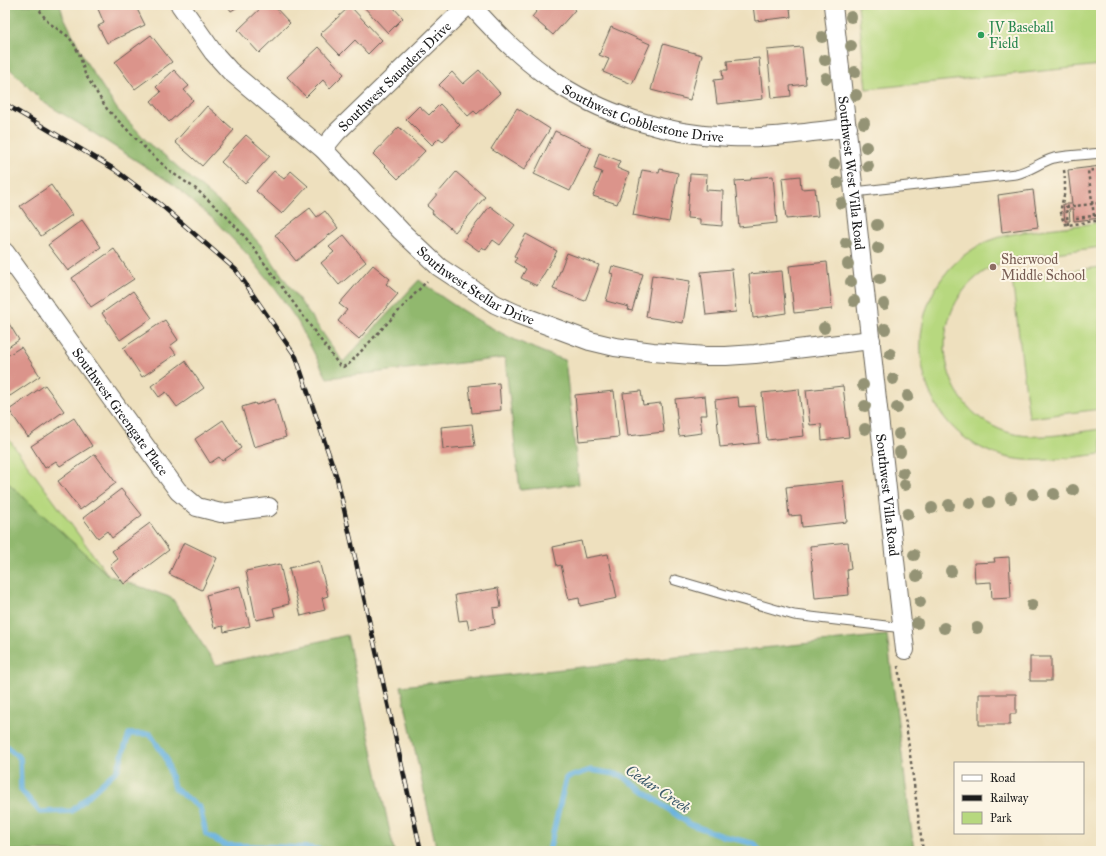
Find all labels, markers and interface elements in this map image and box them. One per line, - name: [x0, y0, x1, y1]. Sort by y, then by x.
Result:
- street label: Southwest Saunders Drive: [335, 18, 455, 135]
- place label: JV Baseball Field: [987, 19, 1054, 52]
- marker: JV Baseball Field: [976, 30, 986, 40]
- street label: Southwest Cobblestone Drive: [559, 81, 724, 146]
- street label: Southwest West Villa Road: [834, 95, 868, 251]
- street label: Southwest Stellar Drive: [413, 243, 537, 329]
- place label: Sherwood Middle School: [1001, 251, 1086, 284]
- marker: Sherwood Middle School: [988, 262, 998, 272]
- street label: Southwest Greengate Place: [68, 345, 172, 479]
- street label: Southwest Villa Road: [872, 433, 902, 557]
- water label: Cedar Creek: [622, 761, 694, 817]
- legend: [954, 762, 1084, 834]
- text: Road: [990, 771, 1016, 785]
- text: Railway: [990, 791, 1029, 805]
- text: Park: [990, 811, 1012, 825]

